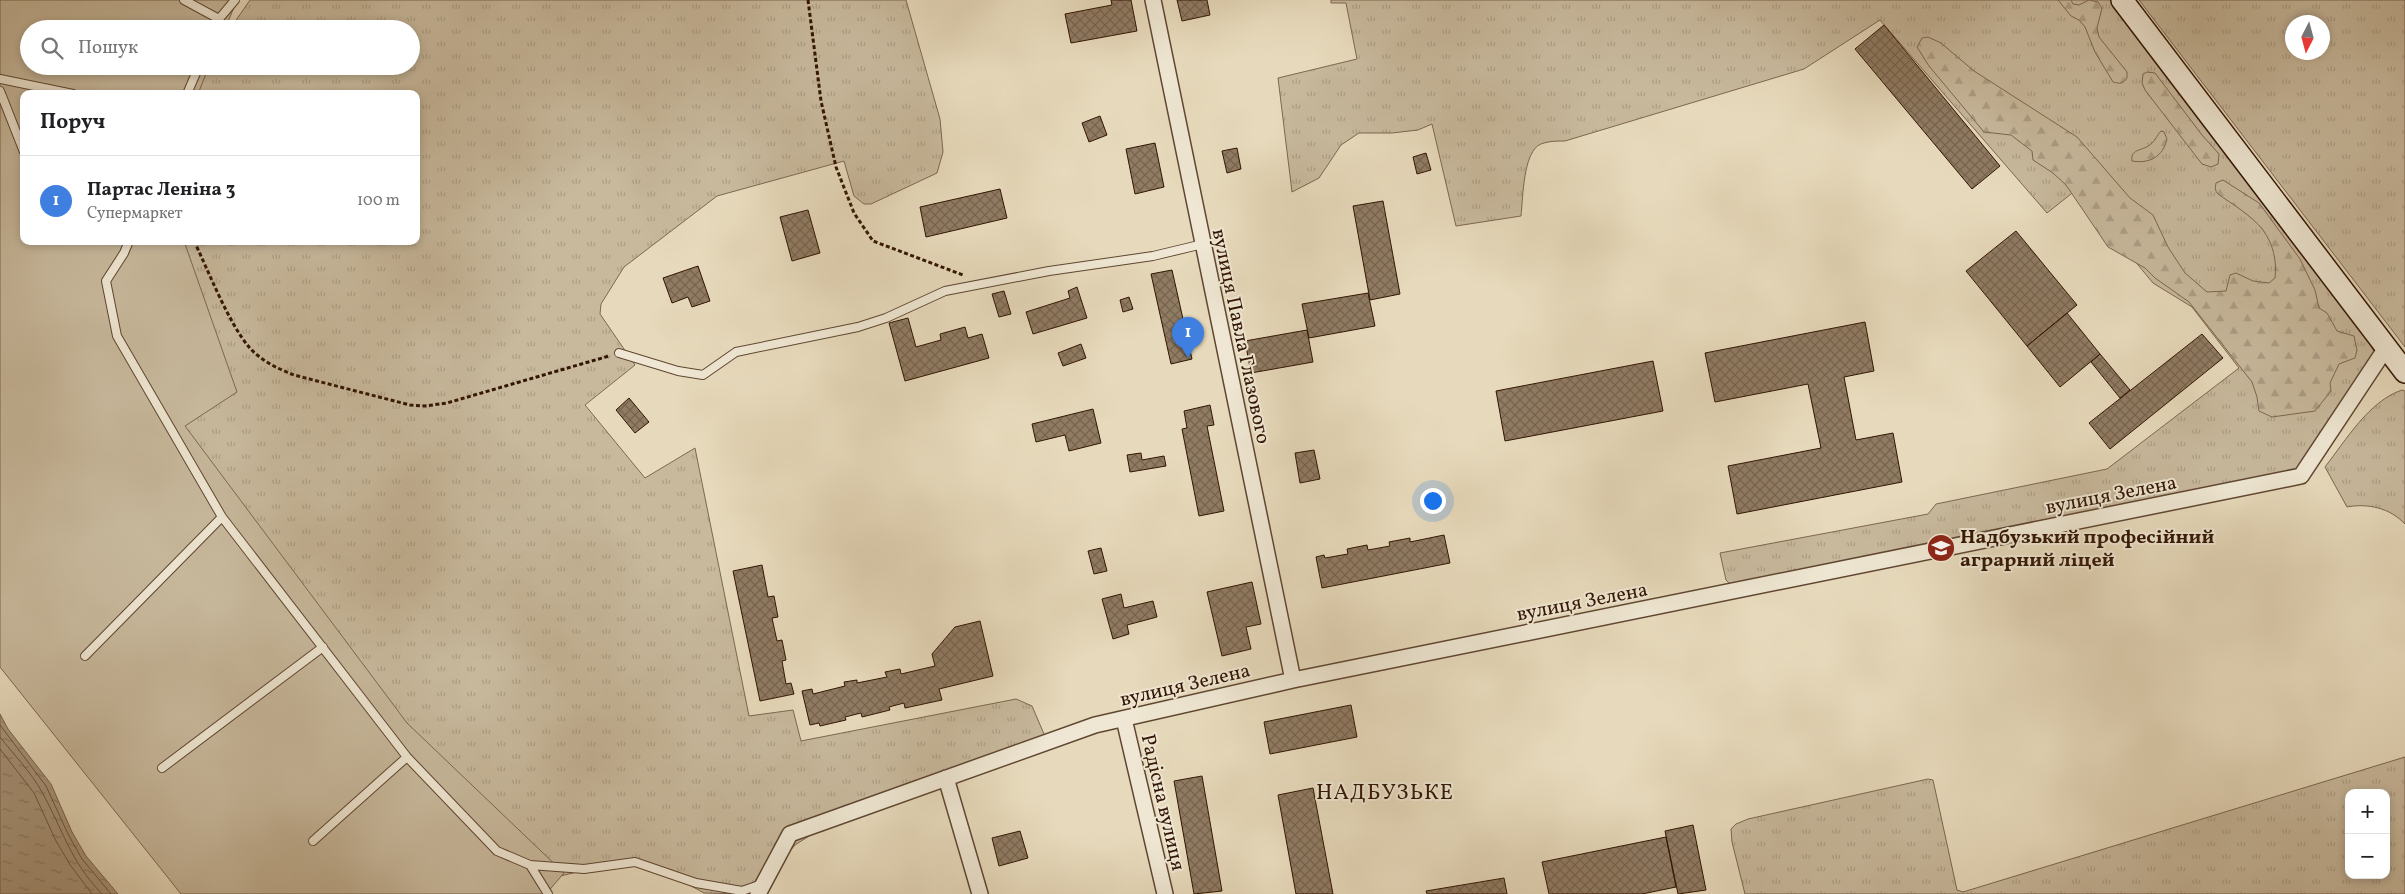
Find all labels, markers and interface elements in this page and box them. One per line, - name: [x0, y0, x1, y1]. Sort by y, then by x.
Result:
- north arrow: [2285, 15, 2330, 60]
- search box: [20, 20, 420, 75]
- icon: search: [38, 34, 66, 62]
- text: Пошук: [78, 35, 138, 61]
- text: Поруч: [40, 108, 105, 137]
- text: Партас Леніна 3: [87, 177, 235, 203]
- text: 1: [53, 190, 59, 212]
- text: 100 m: [357, 190, 400, 212]
- text: Супермаркет: [87, 203, 183, 225]
- street label: вулиця Павла Глазового: [1204, 226, 1277, 446]
- pin: 1: [1172, 317, 1204, 358]
- street label: вулиця Зелена: [2043, 470, 2179, 522]
- your location: [1420, 488, 1446, 514]
- place label: Надбузький професійний аграрний ліцей: [1960, 524, 2214, 575]
- school or university icon: Надбузький професійний аграрний ліцей: [1926, 533, 1956, 563]
- street label: вулиця Зелена: [1514, 577, 1650, 629]
- street label: вулиця Зелена: [1118, 657, 1253, 715]
- street label: Радісна вулиця: [1133, 731, 1191, 874]
- district label: НАДБУЗЬКЕ: [1316, 778, 1454, 809]
- map controls: [2345, 789, 2390, 879]
- button: +: [2345, 789, 2390, 834]
- button: −: [2345, 834, 2390, 879]

